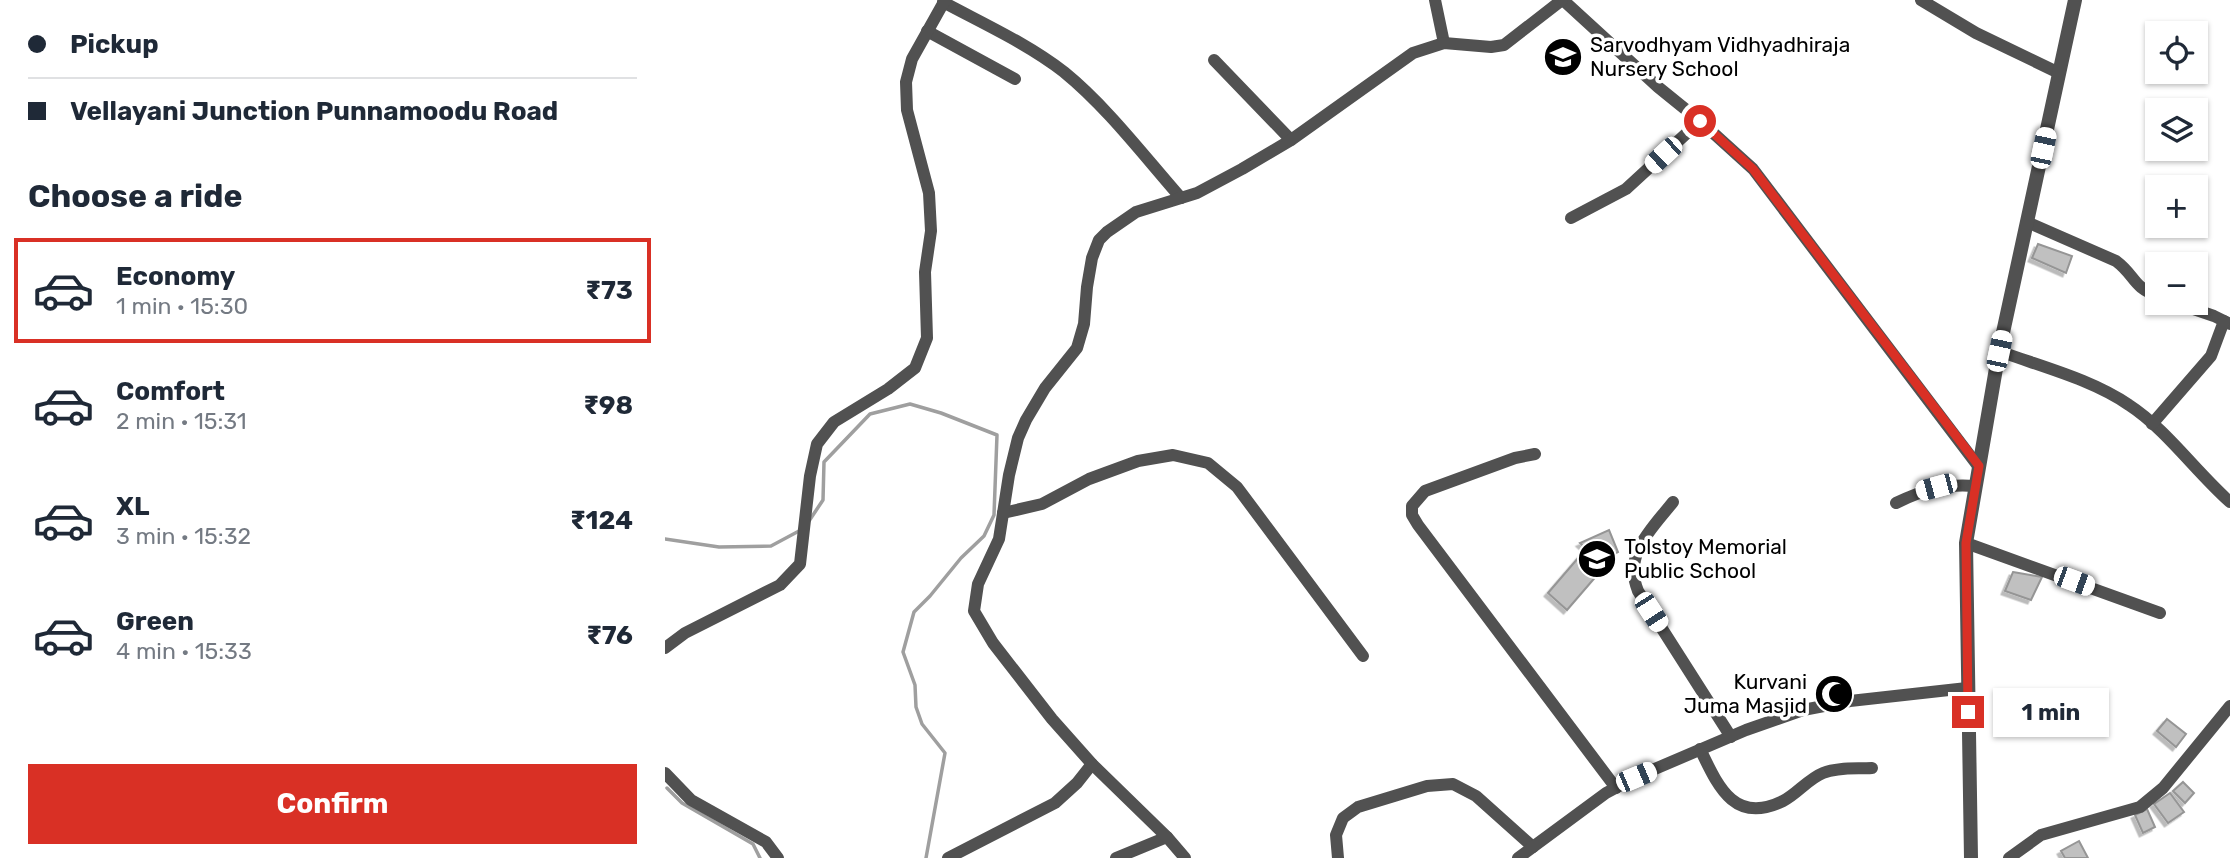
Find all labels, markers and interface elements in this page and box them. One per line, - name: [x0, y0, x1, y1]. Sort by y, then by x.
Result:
- map controls: [2145, 21, 2208, 315]
- button: locate: [2145, 21, 2208, 84]
- text: Pickup: [70, 29, 159, 60]
- place label: Sarvodhyam Vidhyadhiraja Nursery School: [1590, 32, 1850, 81]
- school or university icon: Sarvodhyam Vidhyadhiraja Nursery School: [1542, 36, 1584, 78]
- text: Vellayani Junction Punnamoodu Road: [70, 96, 558, 127]
- button: layers: [2145, 98, 2208, 161]
- route start: [1684, 105, 1716, 137]
- car: [2029, 125, 2058, 171]
- car: [1641, 133, 1686, 177]
- button: +: [2145, 175, 2208, 238]
- text: Choose a ride: [28, 177, 242, 215]
- button: −: [2145, 252, 2208, 315]
- icon: car: [32, 259, 95, 322]
- text: Economy: [116, 261, 235, 292]
- text: ₹73: [585, 275, 633, 306]
- text: 1 min · 15:30: [116, 292, 248, 320]
- car: [1985, 328, 2014, 374]
- icon: car: [32, 374, 95, 437]
- text: Comfort: [116, 376, 225, 407]
- text: ₹98: [583, 390, 633, 421]
- text: 2 min · 15:31: [116, 407, 247, 435]
- car: [1913, 471, 1960, 503]
- icon: car: [32, 489, 95, 552]
- text: XL: [116, 491, 149, 522]
- text: ₹124: [570, 505, 633, 536]
- text: 3 min · 15:32: [116, 522, 251, 550]
- place label: Tolstoy Memorial Public School: [1624, 534, 1787, 583]
- school or university icon: Tolstoy Memorial Public School: [1576, 538, 1618, 580]
- car: [2051, 564, 2098, 598]
- car: [1631, 589, 1672, 635]
- icon: car: [32, 604, 95, 667]
- text: Green: [116, 606, 194, 637]
- text: ₹76: [586, 620, 633, 651]
- text: 4 min · 15:33: [116, 637, 252, 665]
- place label: Kurvani Juma Masjid: [1684, 669, 1807, 718]
- mosque icon: Kurvani Juma Masjid: [1813, 673, 1855, 715]
- callout: 1 min: [1993, 688, 2108, 736]
- route end: [1952, 696, 1984, 728]
- text: 1 min: [2022, 698, 2080, 726]
- car: [1613, 759, 1660, 795]
- button: Confirm: [28, 764, 637, 844]

